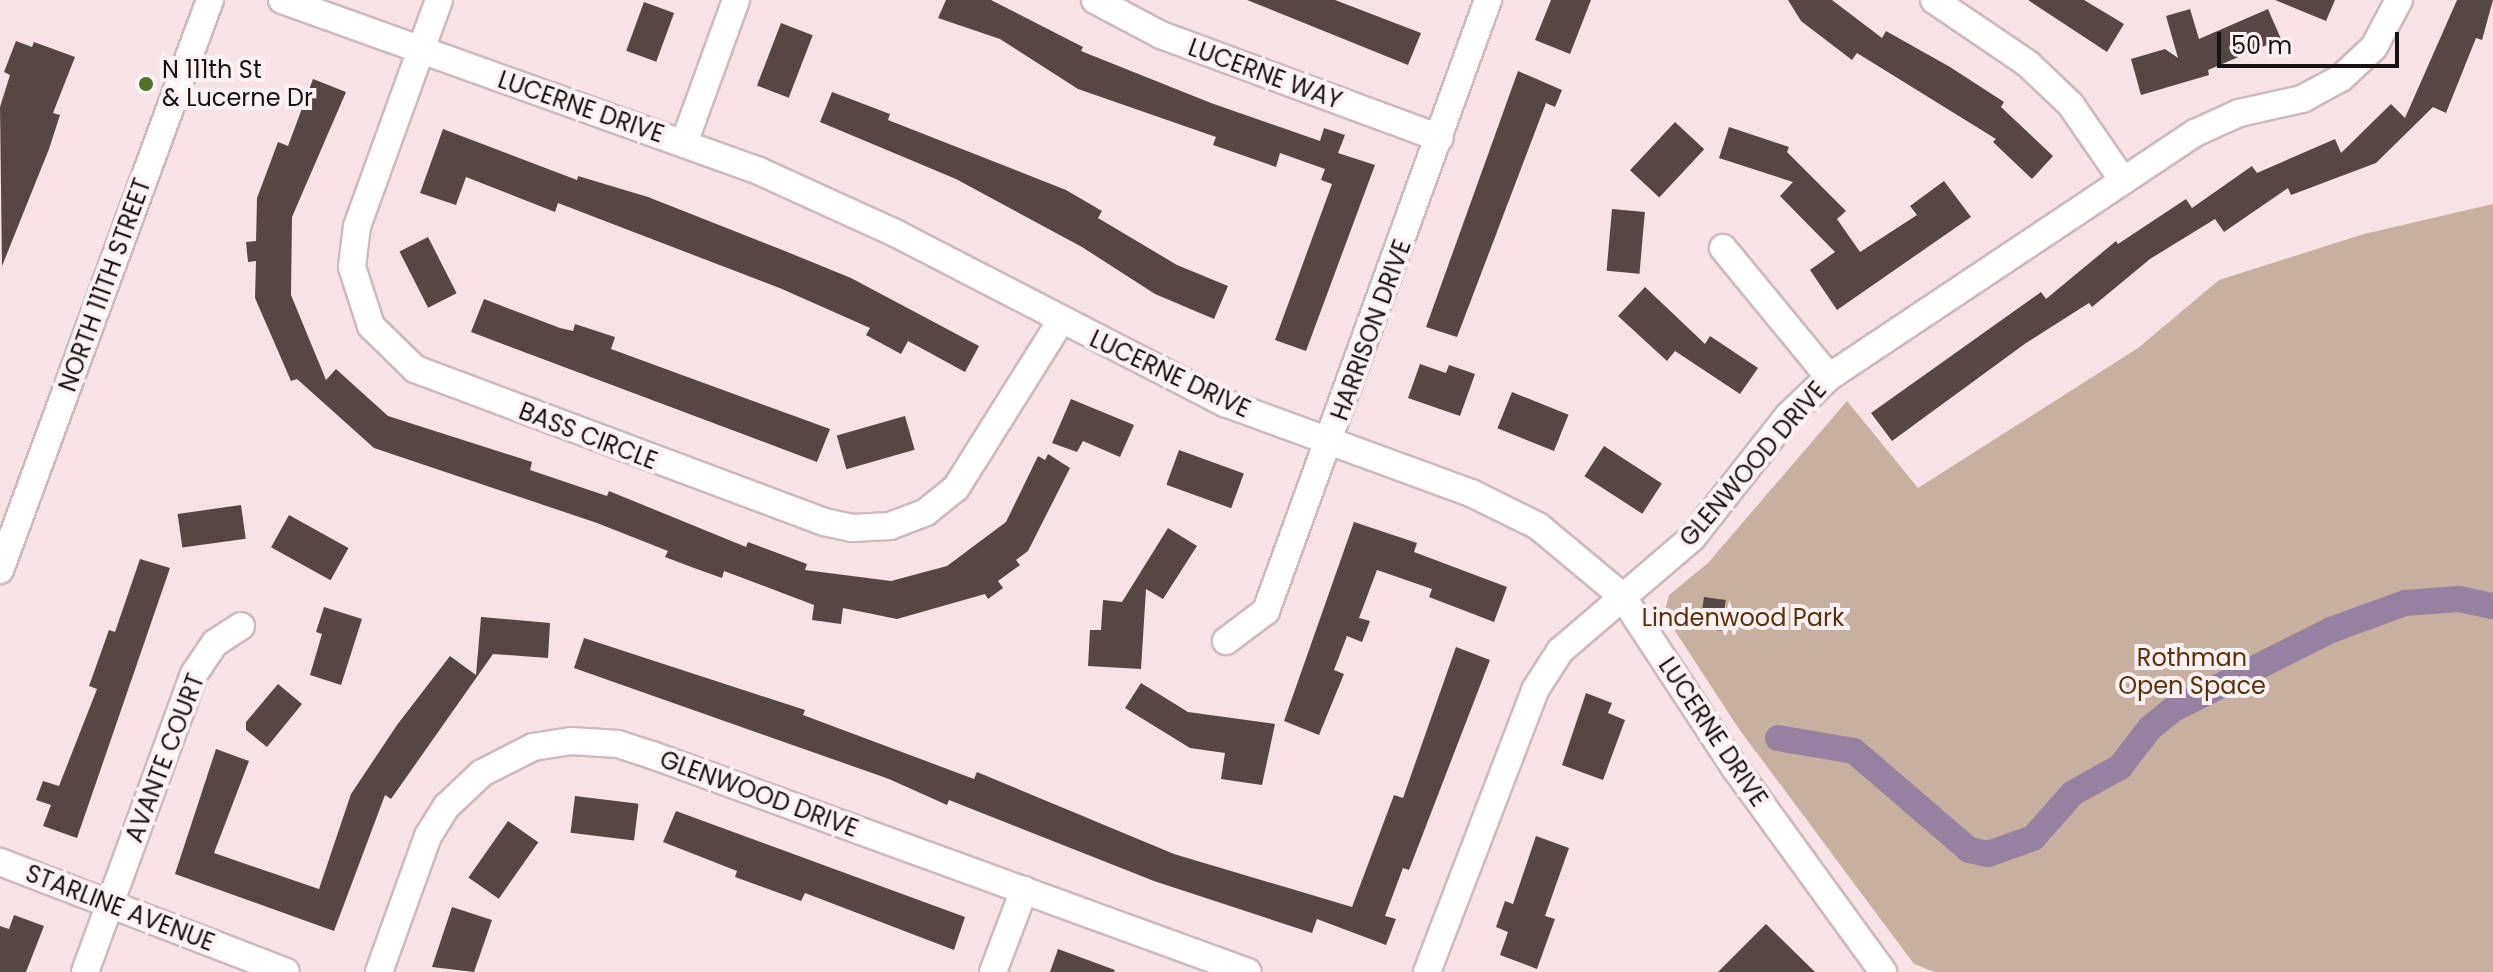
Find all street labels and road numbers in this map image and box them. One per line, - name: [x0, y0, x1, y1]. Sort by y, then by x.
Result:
- street label: LUCERNE WAY: [1184, 33, 1346, 115]
- street label: LUCERNE DRIVE: [494, 65, 668, 149]
- street label: NORTH 111TH STREET: [53, 175, 157, 395]
- street label: HARRISON DRIVE: [1325, 236, 1417, 424]
- street label: LUCERNE DRIVE: [1085, 324, 1255, 424]
- street label: GLENWOOD DRIVE: [1674, 376, 1832, 552]
- street label: BASS CIRCLE: [515, 396, 661, 476]
- street label: LUCERNE DRIVE: [1653, 652, 1773, 812]
- street label: AVANTE COURT: [120, 670, 210, 846]
- street label: GLENWOOD DRIVE: [656, 745, 862, 843]
- street label: STARLINE AVENUE: [22, 859, 218, 957]

